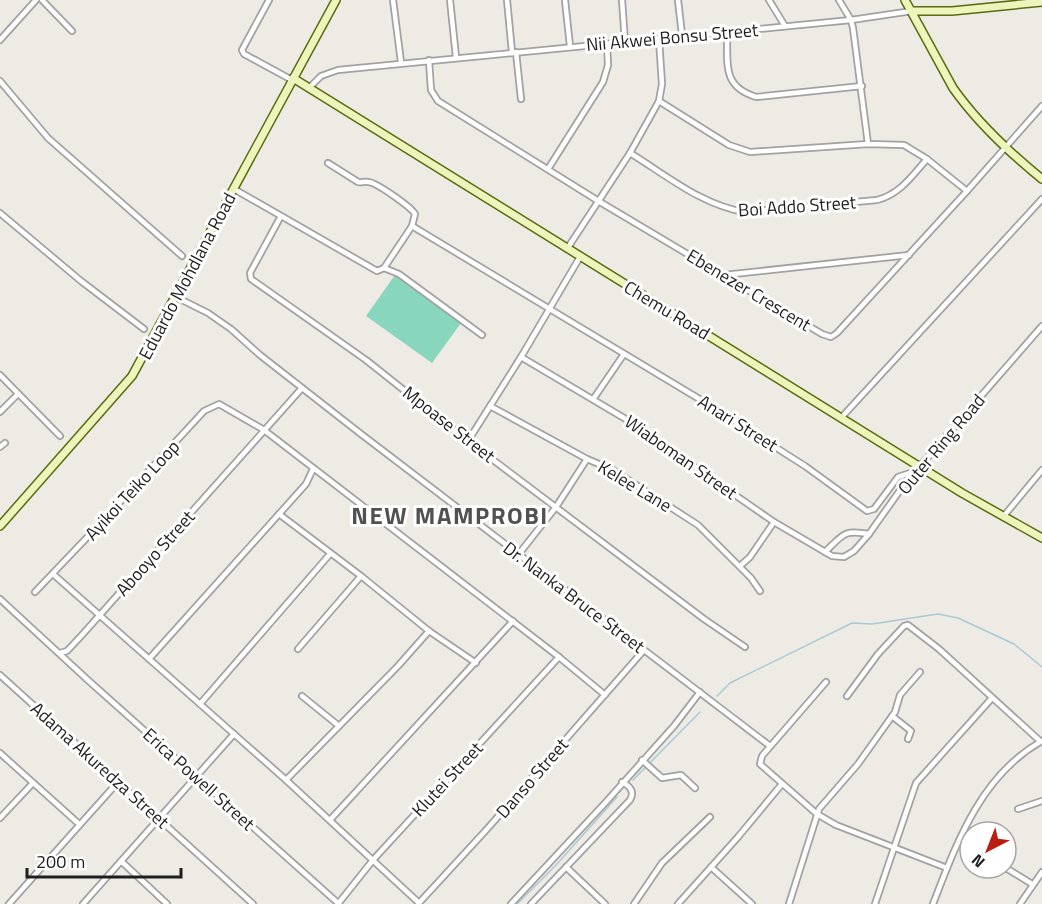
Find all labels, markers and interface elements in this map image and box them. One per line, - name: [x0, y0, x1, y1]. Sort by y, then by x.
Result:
- street label: Nii Akwei Bonsu Street: [585, 16, 760, 58]
- street label: Eduardo Mohdlana Road: [132, 188, 242, 364]
- street label: Boi Addo Street: [737, 188, 857, 224]
- street label: Ebenezer Crescent: [682, 242, 817, 338]
- street label: Chemu Road: [619, 274, 715, 346]
- street label: Mpoase Street: [397, 379, 502, 469]
- street label: Anari Street: [693, 388, 784, 459]
- street label: Outer Ring Road: [891, 388, 991, 500]
- street label: Wiaboman Street: [619, 408, 743, 506]
- street label: Ayikoi Teiko Loop: [78, 434, 186, 546]
- street label: Kelee Lane: [593, 453, 677, 519]
- district label: NEW MAMPROBI: [351, 497, 549, 533]
- street label: Abooyo Street: [109, 504, 201, 602]
- street label: Dr. Nanka Bruce Street: [498, 535, 651, 660]
- street label: Adama Akuredza Street: [25, 695, 176, 835]
- street label: Erica Powell Street: [137, 721, 261, 837]
- street label: Danso Street: [489, 731, 575, 824]
- street label: Klutei Street: [405, 735, 489, 822]
- north arrow: [958, 820, 1018, 880]
- scale bar: [27, 841, 182, 879]
- text: 200 m: [36, 848, 85, 875]
- text: N: [966, 849, 990, 874]

